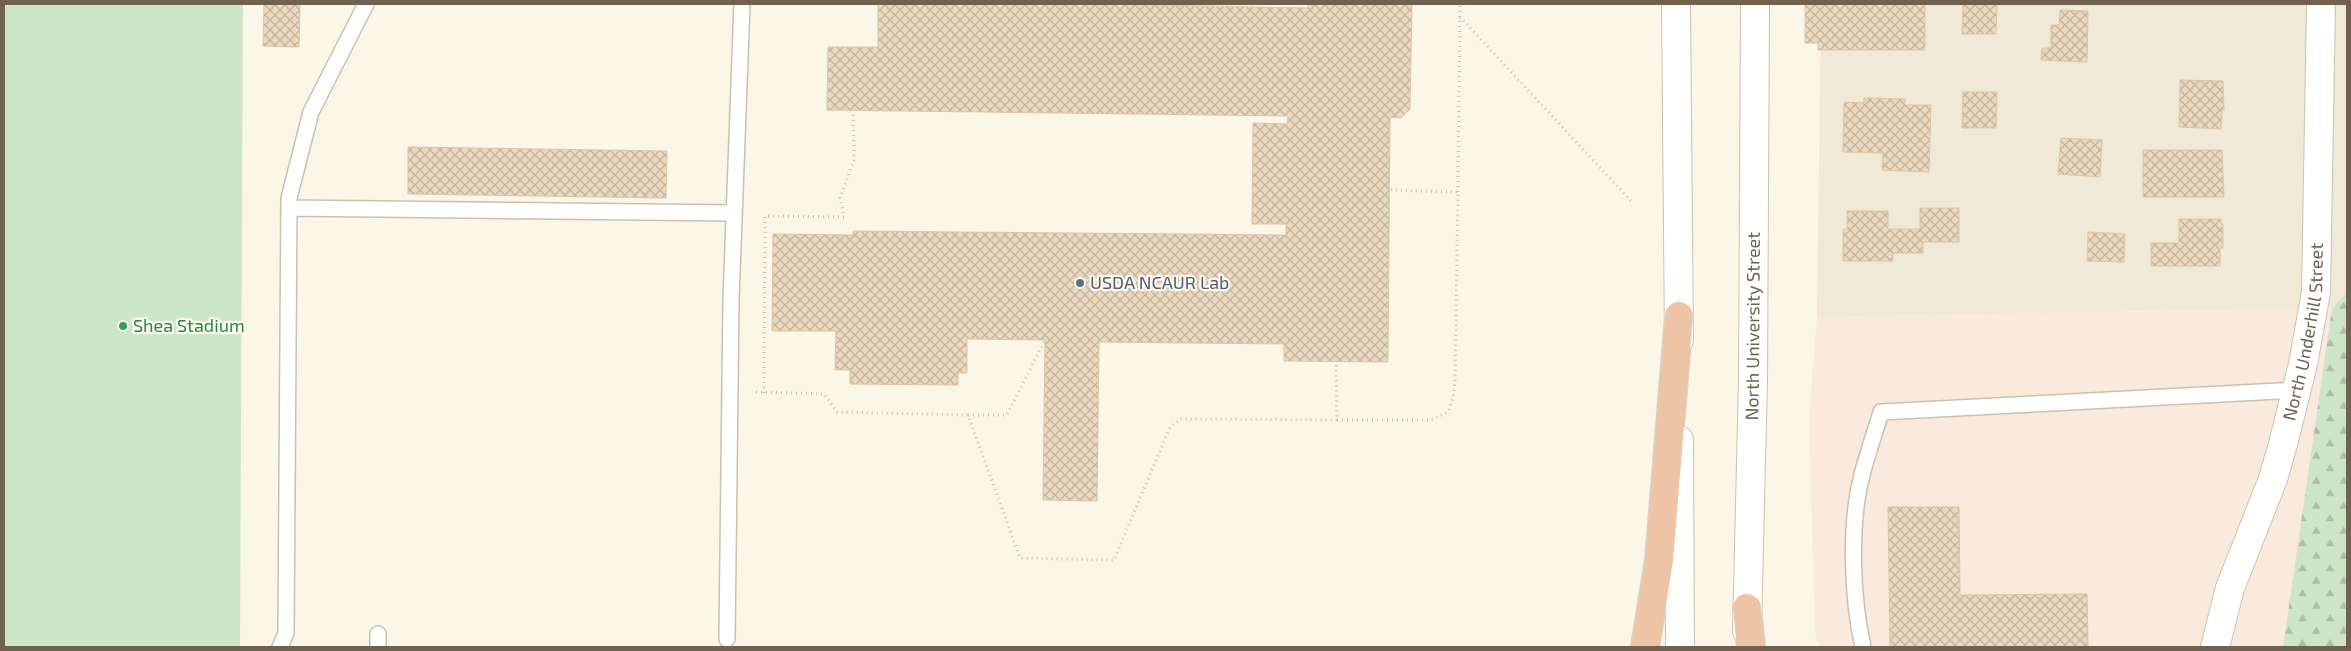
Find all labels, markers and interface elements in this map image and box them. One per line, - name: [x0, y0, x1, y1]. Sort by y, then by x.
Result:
- street label: North University Street: [1740, 232, 1764, 421]
- street label: North Underhill Street: [2277, 243, 2327, 423]
- place label: USDA NCAUR Lab: [1090, 271, 1229, 293]
- marker: USDA NCAUR Lab: [1074, 277, 1086, 289]
- place label: Shea Stadium: [133, 314, 245, 336]
- marker: Shea Stadium: [117, 320, 129, 332]

